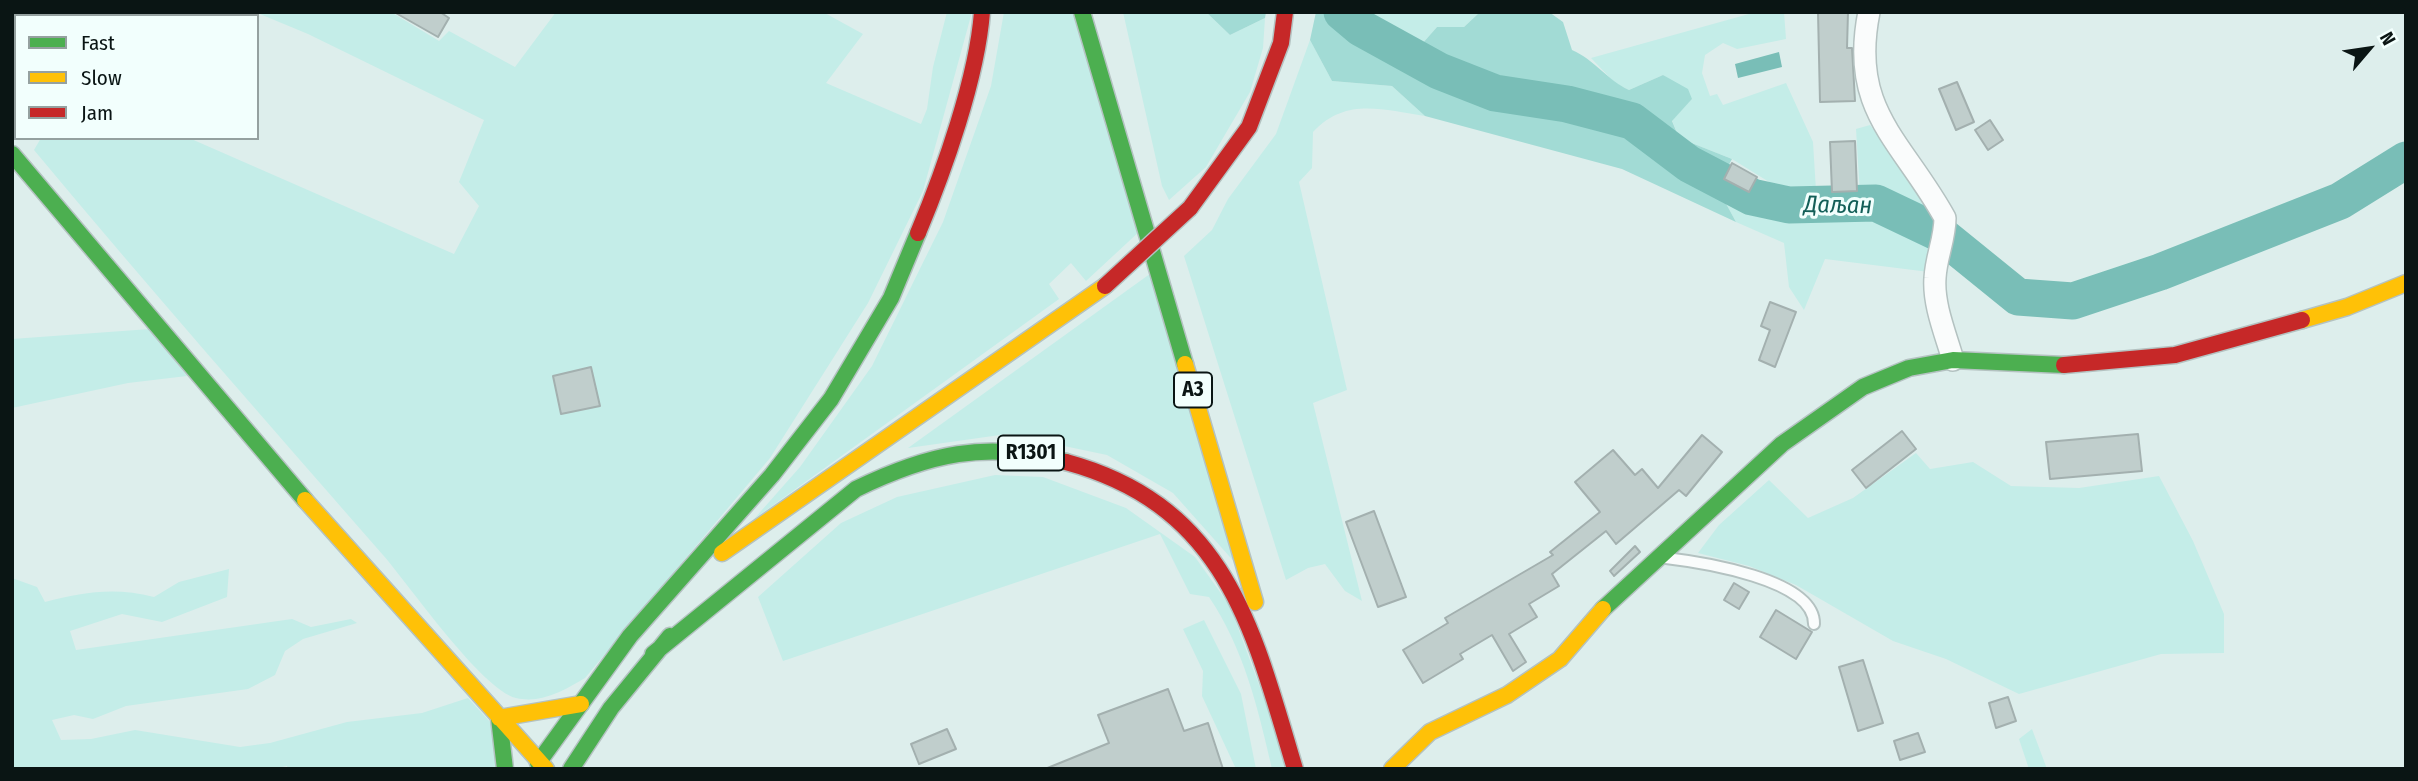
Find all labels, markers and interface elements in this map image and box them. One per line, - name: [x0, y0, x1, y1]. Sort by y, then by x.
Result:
- legend: [14, 14, 259, 140]
- north arrow: [2334, 14, 2404, 84]
- text: N: [2375, 28, 2401, 49]
- text: Fast: [81, 30, 115, 56]
- text: Slow: [81, 65, 122, 91]
- text: Jam: [81, 100, 113, 126]
- water label: Даљан: [1804, 191, 1872, 221]
- road number: A3: [1174, 372, 1212, 408]
- road number: R1301: [998, 435, 1064, 470]

